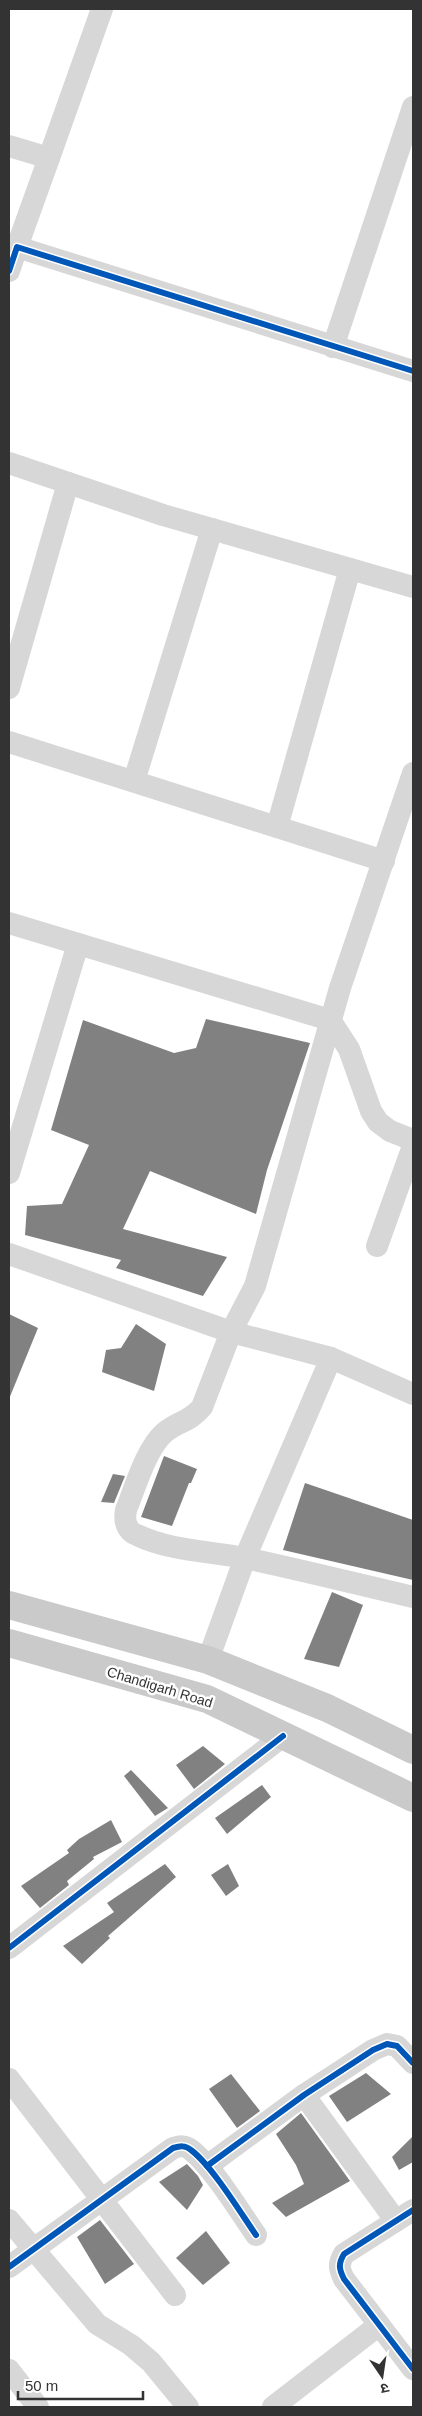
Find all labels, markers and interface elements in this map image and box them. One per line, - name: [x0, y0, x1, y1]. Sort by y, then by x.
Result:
- street label: Chandigarh Road: [105, 1663, 215, 1711]
- north arrow: [357, 2351, 407, 2401]
- scale bar: [18, 2368, 142, 2400]
- text: 50 m: [25, 2377, 58, 2394]
- text: उ: [378, 2380, 391, 2398]

